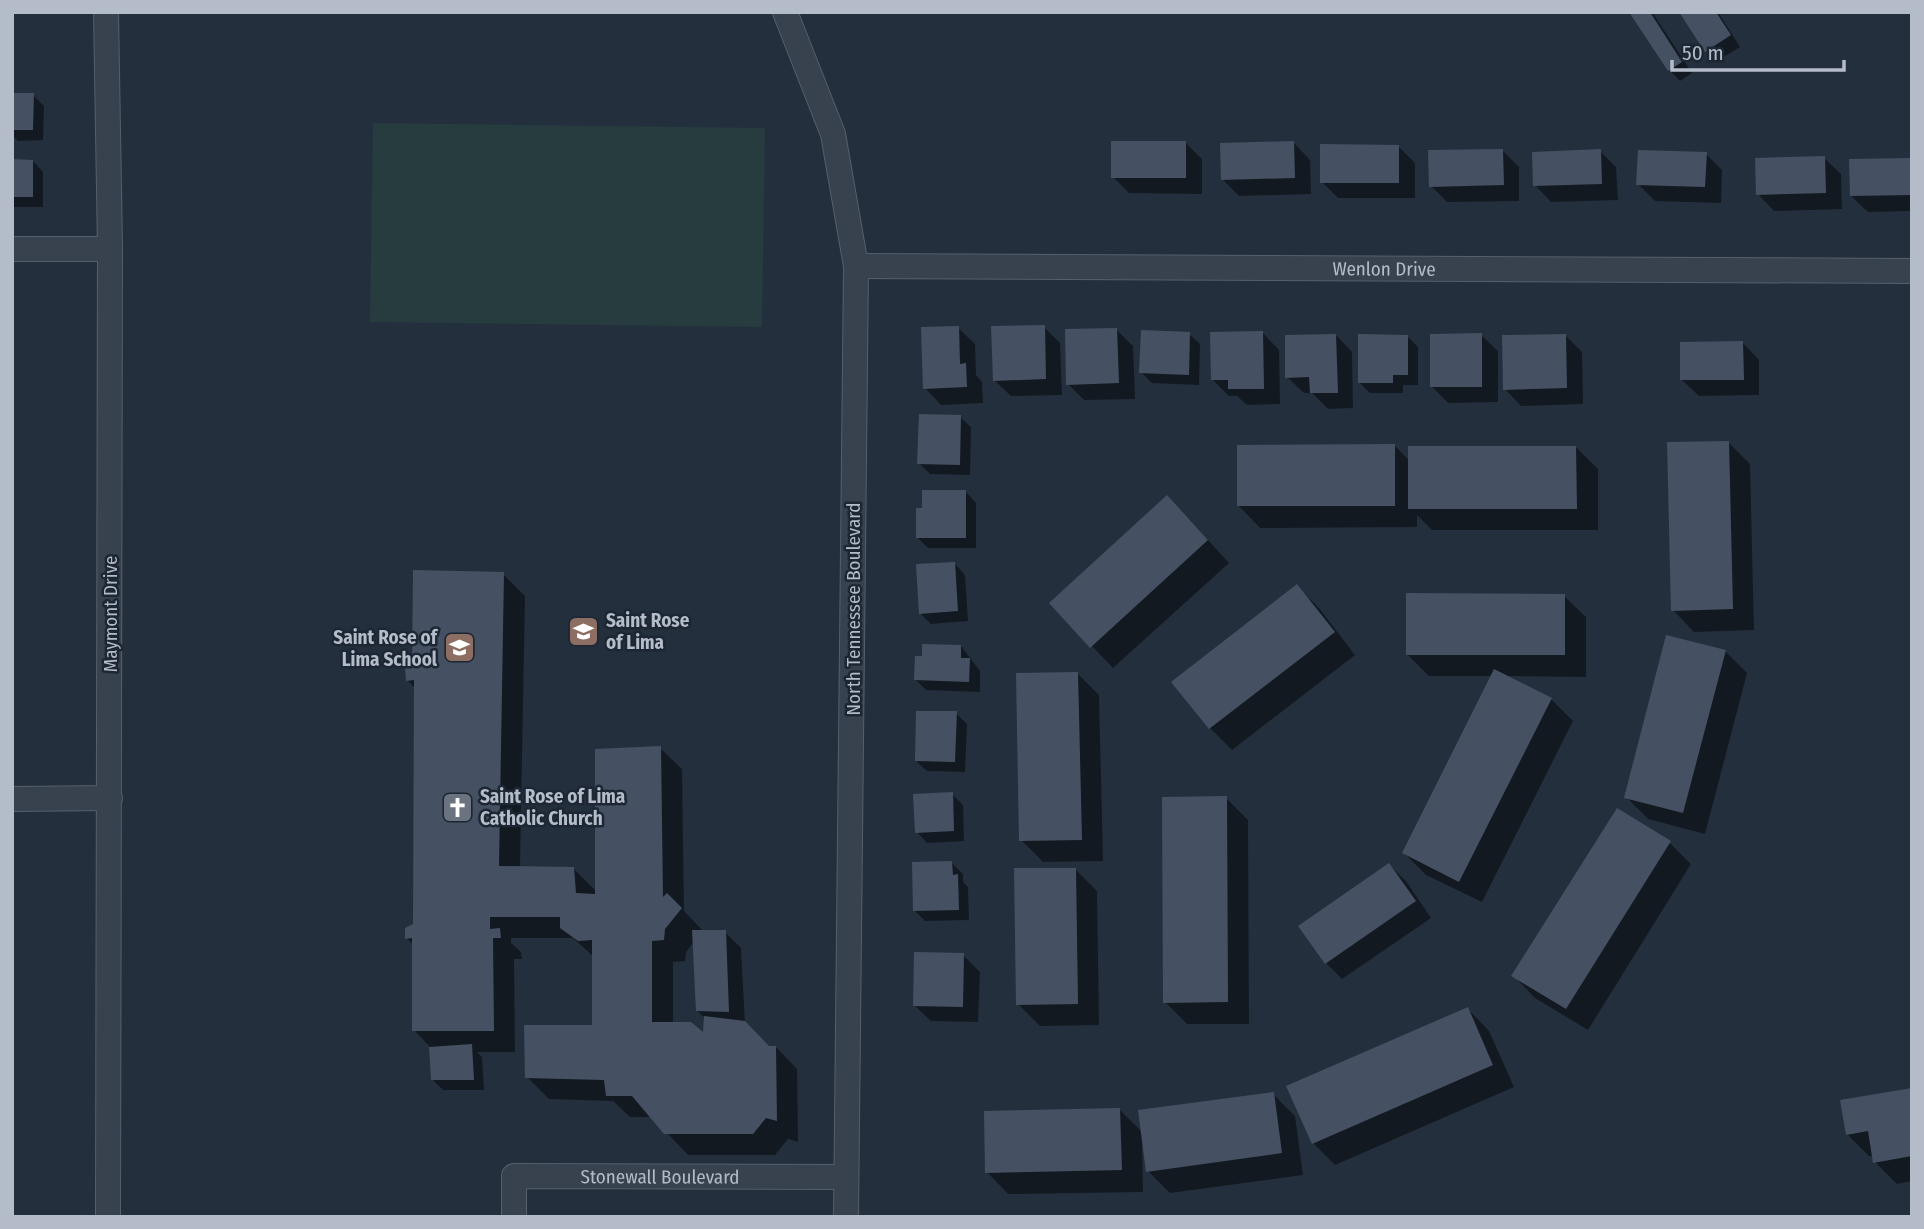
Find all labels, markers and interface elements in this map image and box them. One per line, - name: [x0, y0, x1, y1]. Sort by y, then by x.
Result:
- scale bar: [1672, 28, 1843, 72]
- text: 50 m: [1682, 40, 1724, 66]
- street label: Wenlon Drive: [1332, 257, 1436, 280]
- street label: North Tennessee Boulevard: [842, 502, 865, 716]
- street label: Maymont Drive: [99, 556, 122, 672]
- place label: Saint Rose of Lima: [606, 609, 690, 654]
- school or university icon: Saint Rose of Lima: [566, 614, 600, 648]
- place label: Saint Rose of Lima School: [333, 626, 439, 671]
- school or university icon: Saint Rose of Lima School: [443, 631, 477, 665]
- place label: Saint Rose of Lima Catholic Church: [480, 785, 625, 830]
- church icon: Saint Rose of Lima Catholic Church: [440, 790, 474, 824]
- street label: Stonewall Boulevard: [580, 1165, 740, 1188]

